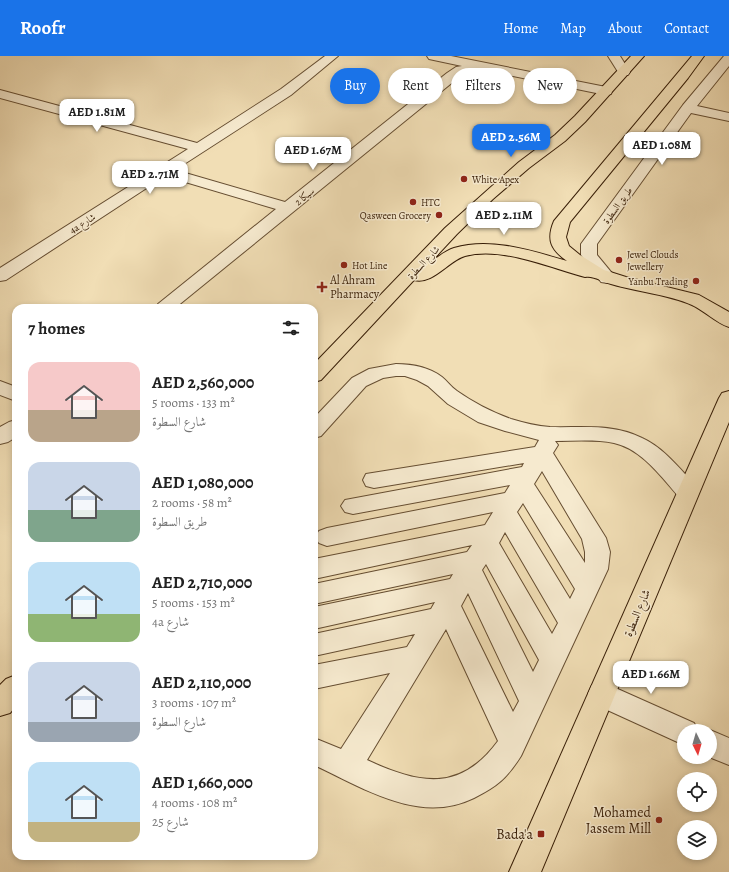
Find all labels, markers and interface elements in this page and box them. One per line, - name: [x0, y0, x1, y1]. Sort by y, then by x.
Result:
- text: Roofr: [20, 15, 66, 41]
- text: Home: [503, 19, 538, 38]
- text: Map: [560, 19, 586, 38]
- text: About: [608, 19, 642, 38]
- text: Contact: [664, 19, 709, 38]
- chip: Buy: [330, 68, 380, 104]
- chip: Rent: [388, 68, 443, 104]
- chip: Filters: [451, 68, 515, 104]
- chip: New: [523, 68, 577, 104]
- pin: AED 1.81M: [51, 99, 143, 133]
- text: AED 1.81M: [68, 103, 126, 120]
- pin: AED 2.56M: [465, 124, 557, 158]
- text: AED 2.56M: [481, 128, 541, 145]
- pin: AED 1.08M: [616, 132, 708, 166]
- text: AED 1.08M: [632, 136, 692, 153]
- pin: AED 1.67M: [267, 137, 359, 171]
- text: AED 1.67M: [284, 141, 342, 158]
- pin: AED 2.71M: [104, 161, 196, 195]
- text: AED 2.71M: [121, 165, 179, 182]
- place label: White Apex: [471, 173, 519, 187]
- marker: White Apex: [459, 174, 469, 184]
- street label: سيكا 2: [292, 184, 317, 208]
- street label: طريق السطوة: [600, 184, 635, 226]
- place label: HTC: [421, 196, 440, 209]
- marker: HTC: [408, 197, 418, 207]
- pin: AED 2.11M: [458, 202, 550, 236]
- text: AED 2.11M: [475, 206, 533, 223]
- place label: Qasween Grocery: [360, 209, 432, 222]
- street label: 4a شارع: [67, 210, 100, 239]
- marker: Qasween Grocery: [434, 210, 444, 220]
- street label: شارع السطوة: [404, 242, 445, 284]
- place label: Jewel Clouds Jewellery: [627, 248, 679, 273]
- marker: Jewel Clouds Jewellery: [614, 255, 624, 265]
- place label: Hot Line: [352, 259, 388, 272]
- marker: Hot Line: [339, 260, 349, 270]
- place label: Al Ahram Pharmacy: [329, 272, 380, 302]
- place label: Yanbu Trading: [627, 275, 688, 288]
- marker: Yanbu Trading: [691, 276, 701, 286]
- marker: Al Ahram Pharmacy: [317, 282, 327, 292]
- text: 7 homes: [28, 317, 85, 340]
- icon: filters: [280, 317, 302, 339]
- text: AED 2,560,000: [152, 371, 254, 394]
- icon: home: [60, 378, 108, 426]
- text: 5 rooms · 133 m²: [152, 394, 235, 411]
- text: شارع السطوة: [152, 413, 206, 430]
- text: AED 1,080,000: [152, 471, 254, 494]
- icon: home: [60, 478, 108, 526]
- text: 2 rooms · 58 m²: [152, 494, 232, 511]
- text: طريق السطوة: [152, 513, 207, 530]
- text: AED 2,710,000: [152, 571, 252, 594]
- icon: home: [60, 578, 108, 626]
- street label: شارع السطوة: [620, 587, 657, 640]
- text: 5 rooms · 153 m²: [152, 594, 235, 611]
- text: 4a شارع: [152, 613, 189, 630]
- pin: AED 1.66M: [605, 661, 697, 695]
- text: AED 1.66M: [622, 665, 680, 682]
- text: AED 2,110,000: [152, 671, 251, 694]
- icon: home: [60, 678, 108, 726]
- text: 3 rooms · 107 m²: [152, 694, 236, 711]
- text: شارع السطوة: [152, 713, 206, 730]
- north arrow: [677, 724, 717, 764]
- map controls: [677, 724, 717, 860]
- text: AED 1,660,000: [152, 771, 253, 794]
- button: locate: [677, 772, 717, 812]
- icon: home: [60, 778, 108, 826]
- text: 4 rooms · 108 m²: [152, 794, 237, 811]
- place label: Mohamed Jassem Mill: [586, 803, 652, 838]
- text: شارع 25: [152, 813, 189, 830]
- marker: Mohamed Jassem Mill: [654, 815, 664, 825]
- button: layers: [677, 820, 717, 860]
- place label: Bada'a: [496, 825, 533, 844]
- marker: Bada'a: [536, 829, 546, 839]

